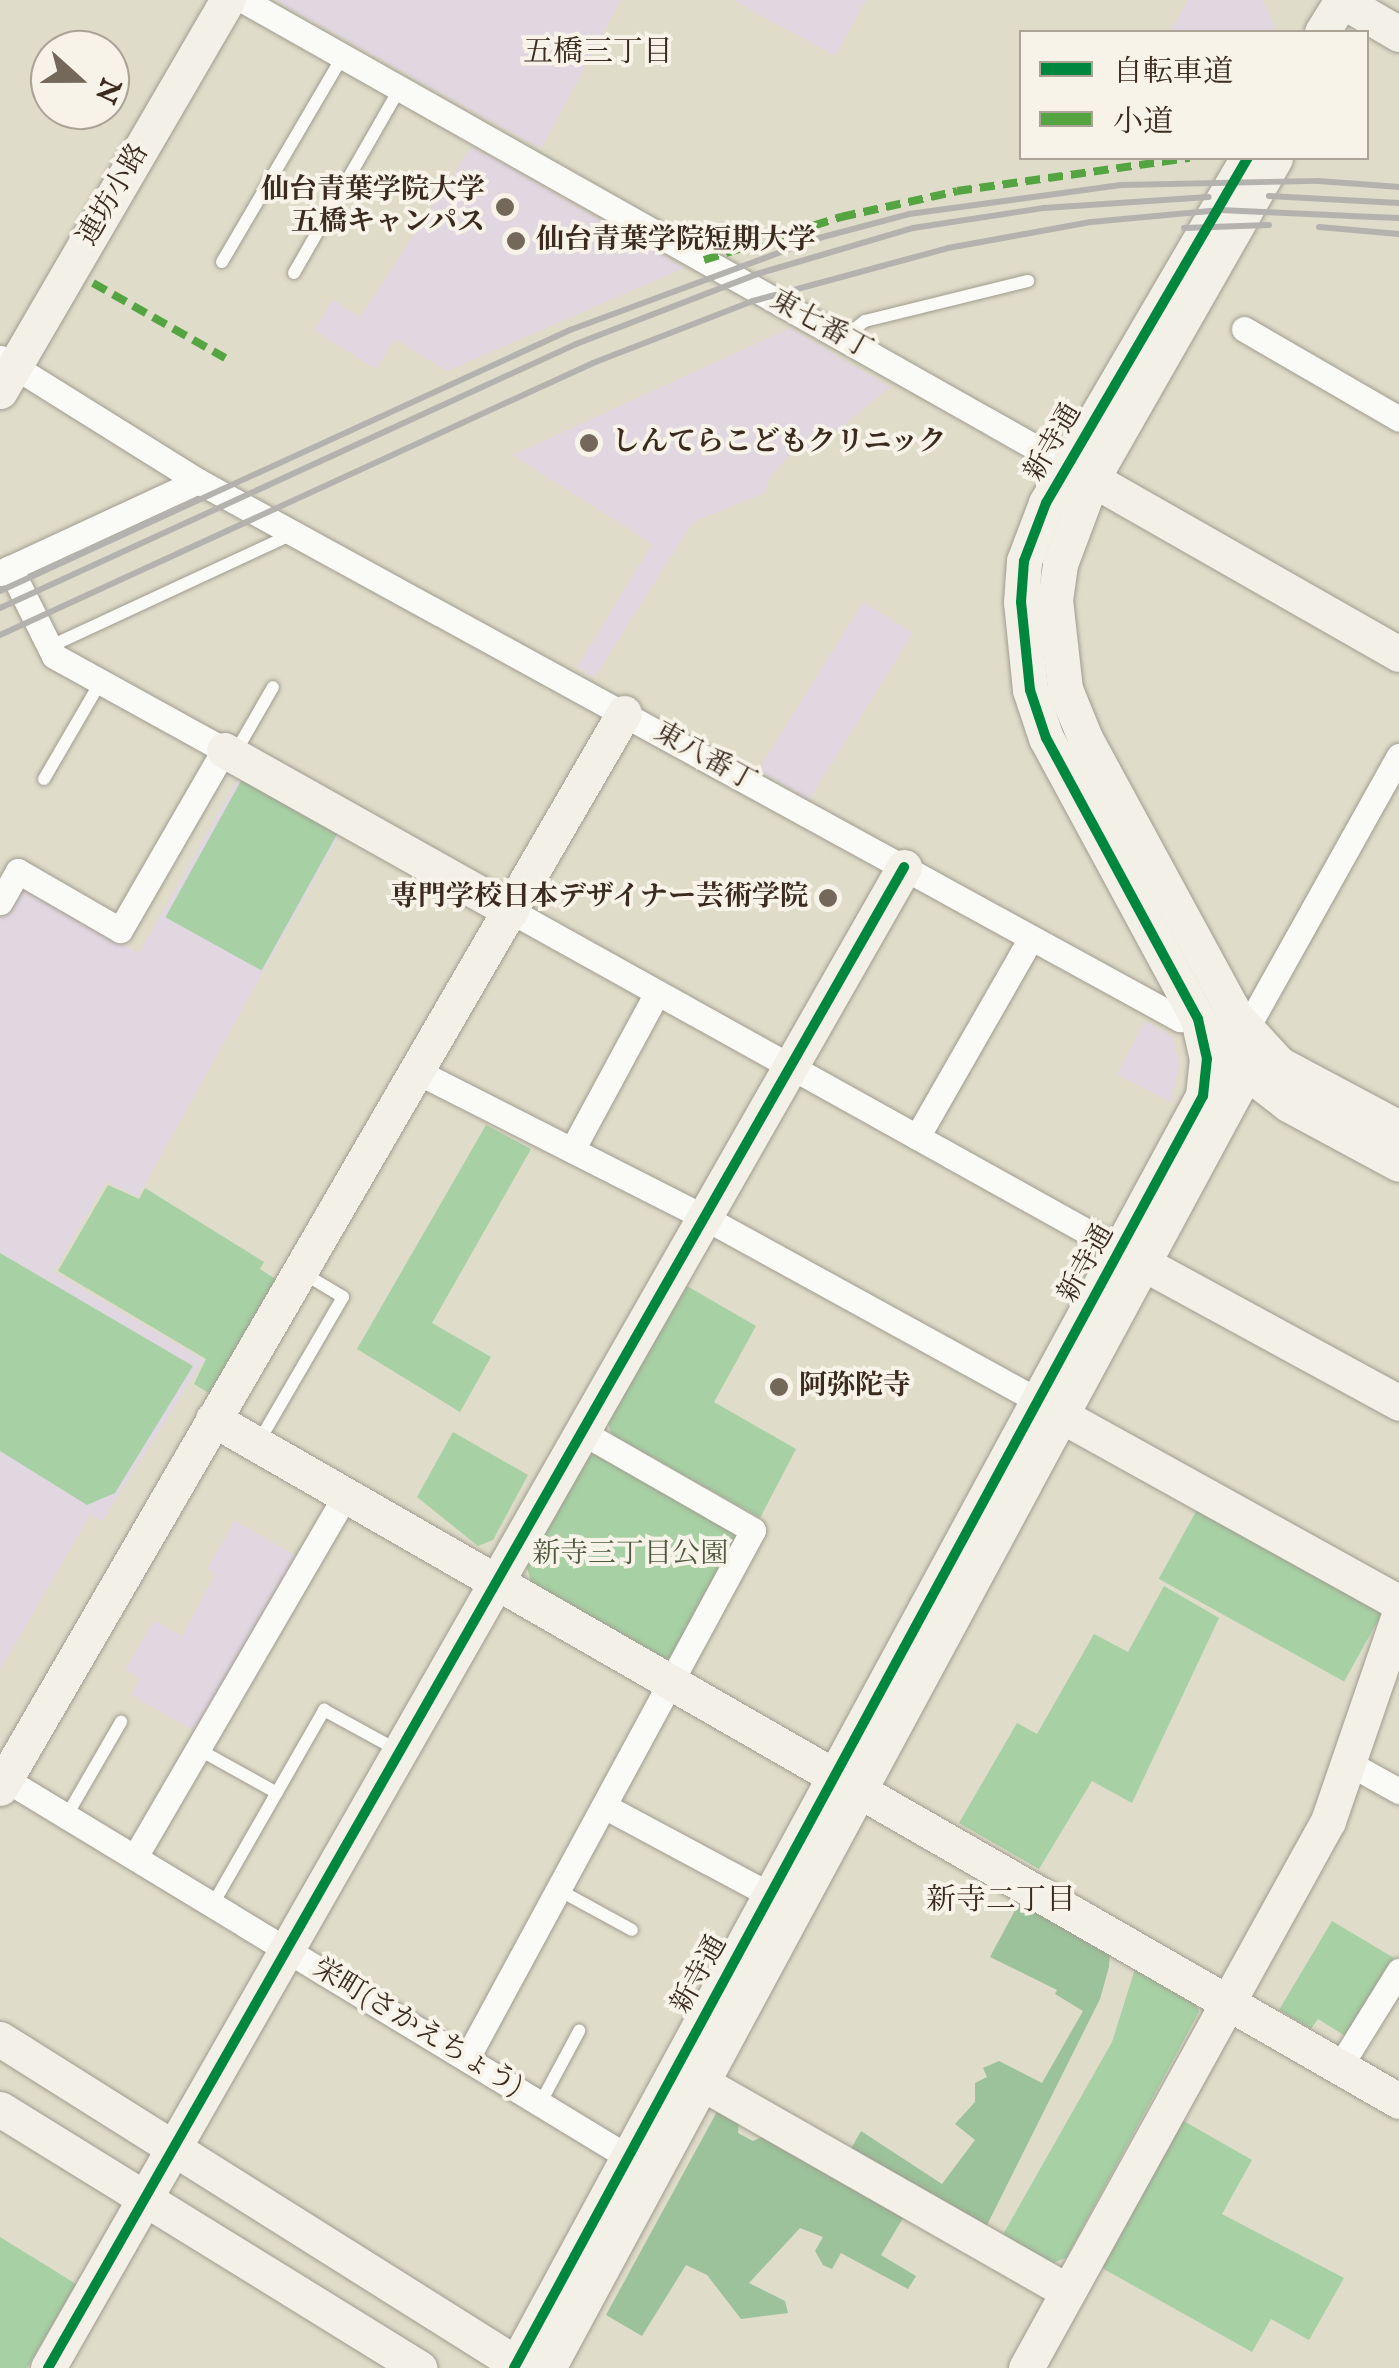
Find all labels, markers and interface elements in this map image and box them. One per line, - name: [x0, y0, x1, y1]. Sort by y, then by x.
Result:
- north arrow: [30, 30, 130, 130]
- legend: [1019, 30, 1369, 160]
- district label: 五橋三丁目: [523, 35, 673, 71]
- text: 自転車道: [1113, 54, 1233, 92]
- text: N: [86, 73, 127, 108]
- text: 小道: [1113, 104, 1173, 142]
- street label: 連坊小路: [71, 138, 157, 252]
- place label: 仙台青葉学院大学 五橋キャンパス: [261, 174, 485, 240]
- marker: 仙台青葉学院大学 五橋キャンパス: [494, 196, 516, 218]
- place label: 仙台青葉学院短期大学: [536, 224, 816, 258]
- marker: 仙台青葉学院短期大学: [505, 230, 527, 252]
- street label: 東七番丁: [764, 284, 878, 368]
- street label: 新寺通: [1018, 398, 1090, 488]
- place label: しんてらこどもクリニック: [612, 426, 948, 460]
- marker: しんてらこどもクリニック: [576, 430, 602, 456]
- street label: 東八番丁: [648, 716, 762, 800]
- place label: 専門学校日本デザイナー芸術学院: [388, 881, 808, 915]
- marker: 専門学校日本デザイナー芸術学院: [817, 887, 839, 909]
- street label: 新寺通: [1052, 1219, 1122, 1309]
- place label: 阿弥陀寺: [799, 1370, 911, 1404]
- marker: 阿弥陀寺: [768, 1376, 790, 1398]
- park label: 新寺三丁目公園: [532, 1538, 728, 1572]
- district label: 新寺二丁目: [926, 1883, 1076, 1919]
- street label: 新寺通: [665, 1930, 735, 2020]
- street label: 栄町(さかえちょう): [306, 1952, 528, 2104]

